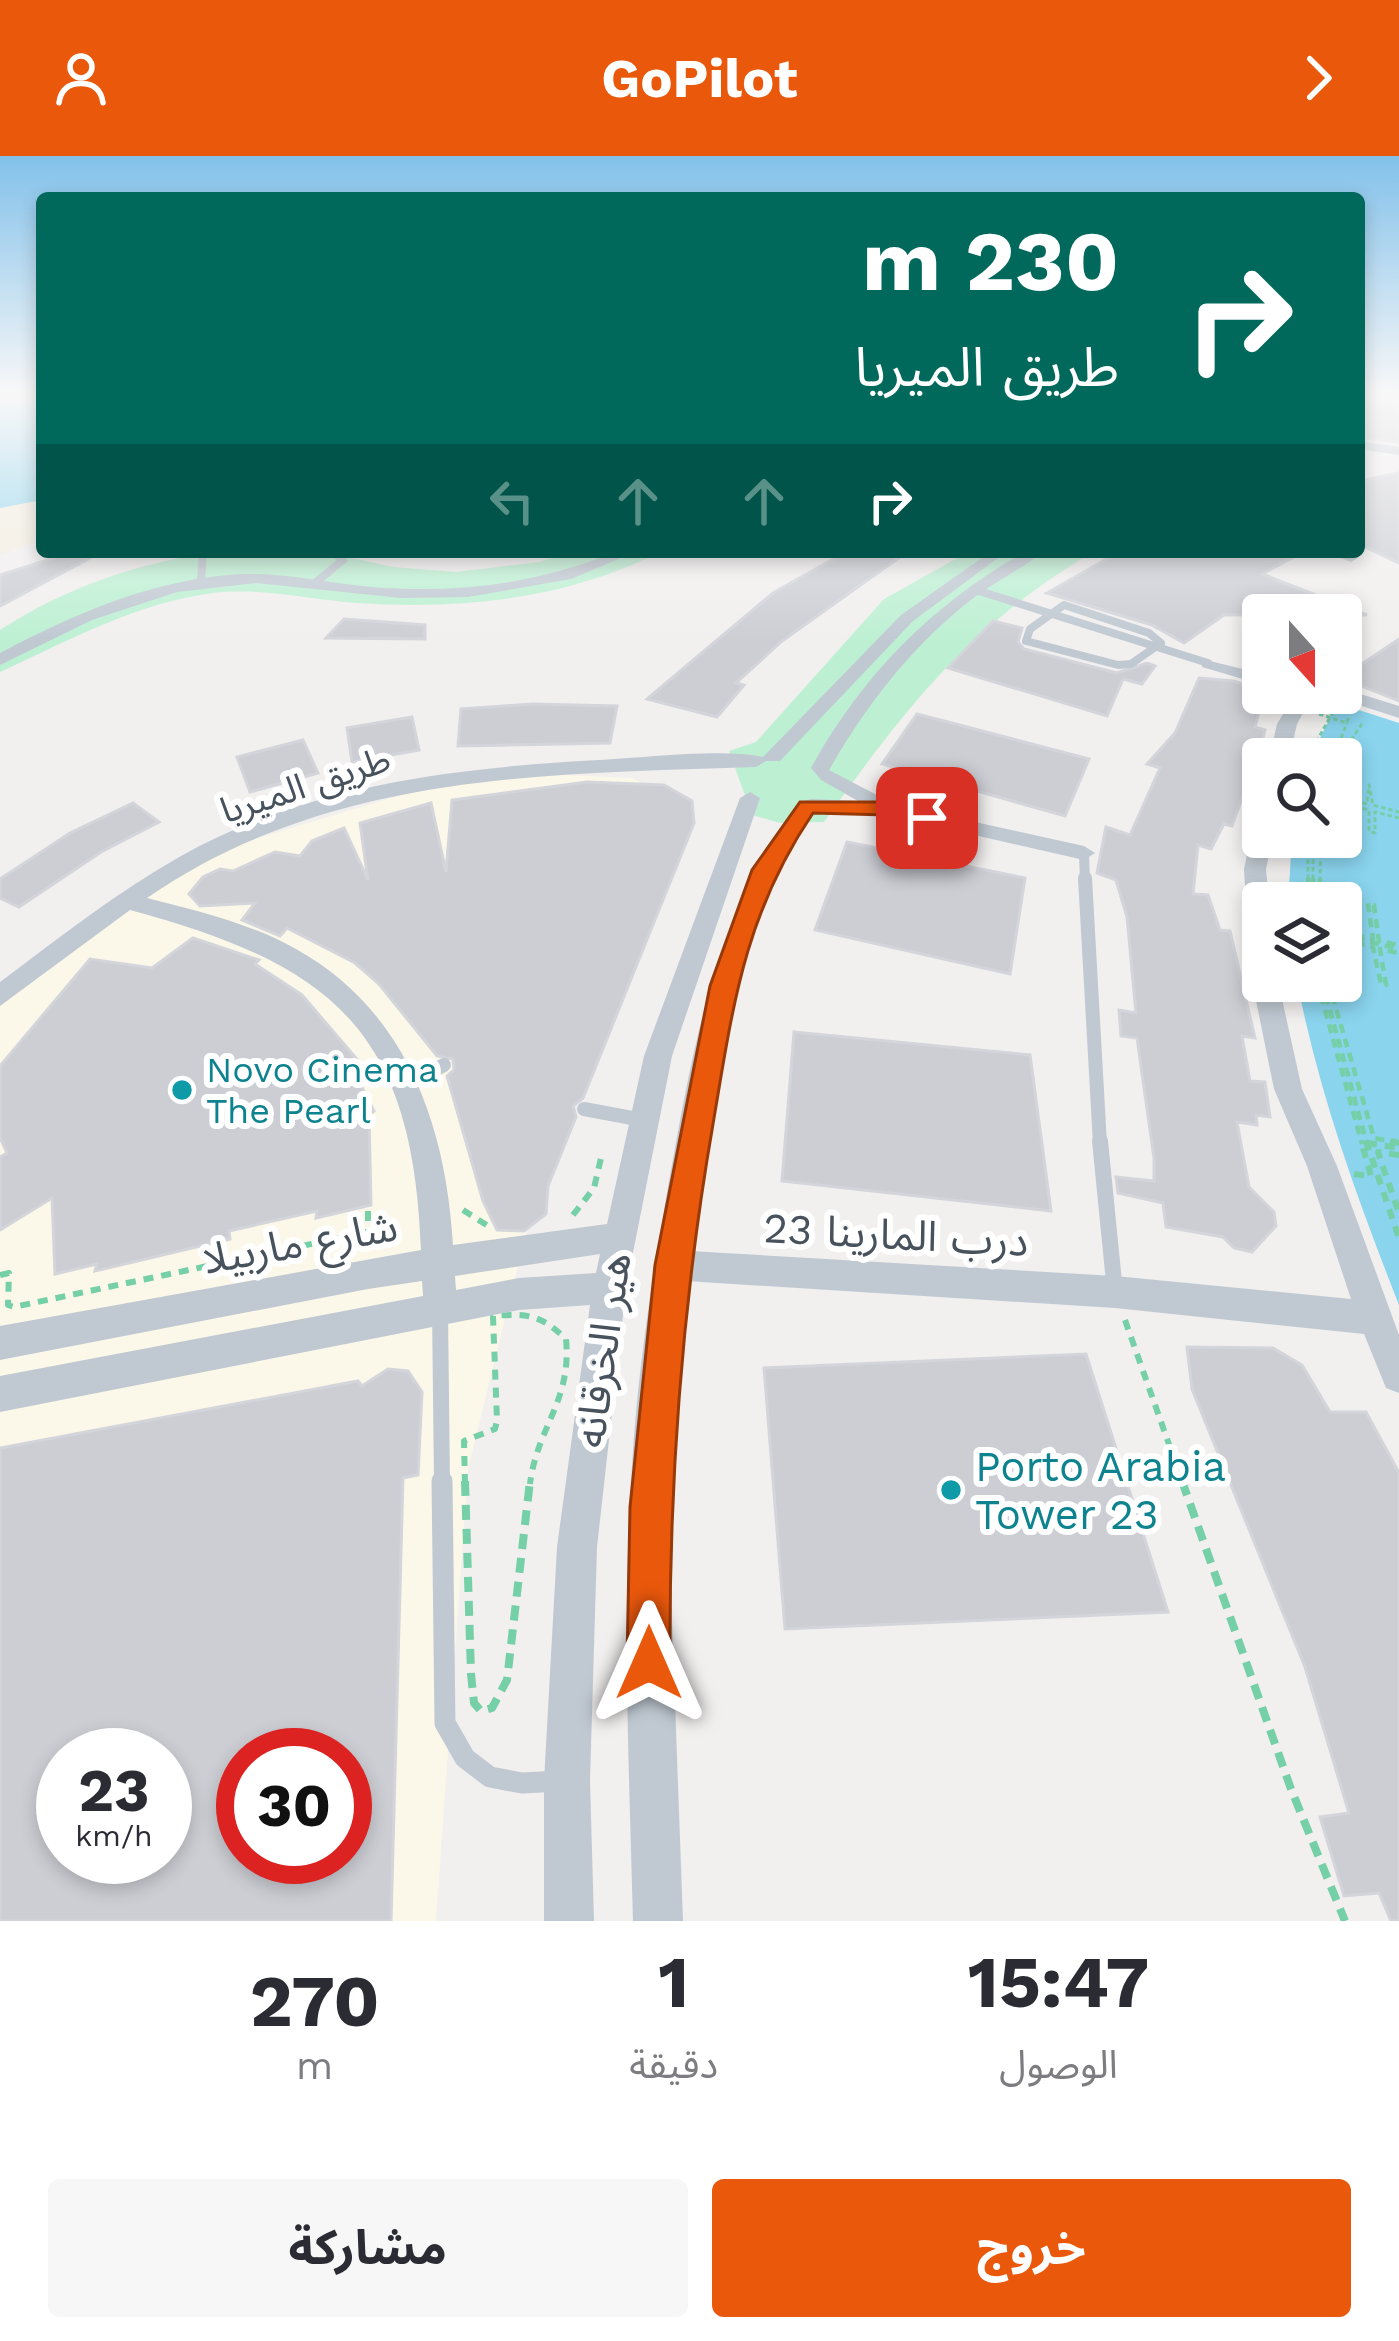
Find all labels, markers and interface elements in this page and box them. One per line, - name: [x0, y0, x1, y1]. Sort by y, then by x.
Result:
- icon: person: [48, 45, 114, 111]
- icon: forward: [1285, 45, 1351, 111]
- text: GoPilot: [601, 47, 798, 110]
- text: 230 m: [862, 212, 1119, 310]
- icon: right: [1161, 240, 1317, 396]
- text: طريق الميريا: [855, 336, 1119, 399]
- icon: left: [479, 468, 545, 534]
- icon: ahead: [605, 468, 671, 534]
- icon: ahead: [731, 468, 797, 534]
- icon: right: [857, 468, 923, 534]
- north arrow: [1242, 594, 1362, 714]
- map controls: [1242, 594, 1362, 1002]
- street label: طريق الميريا: [215, 738, 396, 833]
- button: search: [1242, 738, 1362, 858]
- pin: [876, 767, 978, 869]
- icon: arrive: [894, 785, 960, 851]
- button: layers: [1242, 882, 1362, 1002]
- place label: Novo Cinema The Pearl: [206, 1049, 438, 1132]
- marker: Novo Cinema The Pearl: [169, 1077, 195, 1103]
- street label: شارع ماربيلا: [199, 1201, 402, 1291]
- street label: درب المارينا 23: [762, 1203, 1030, 1266]
- street label: هير الخرقانه: [565, 1249, 640, 1451]
- place label: Porto Arabia Tower 23: [975, 1442, 1226, 1539]
- marker: Porto Arabia Tower 23: [938, 1477, 964, 1503]
- position arrow: [586, 1600, 712, 1726]
- speed limit sign: 30: [216, 1728, 372, 1884]
- text: 23: [78, 1755, 150, 1826]
- text: km/h: [75, 1818, 153, 1853]
- text: 1: [658, 1940, 689, 2024]
- text: 15:47: [968, 1940, 1149, 2024]
- text: 270: [250, 1959, 380, 2043]
- text: دقيقة: [629, 2042, 718, 2087]
- text: الوصول: [999, 2042, 1118, 2087]
- text: m: [296, 2043, 333, 2088]
- button: مشاركة: [48, 2179, 688, 2317]
- button: خروج: [712, 2179, 1351, 2317]

